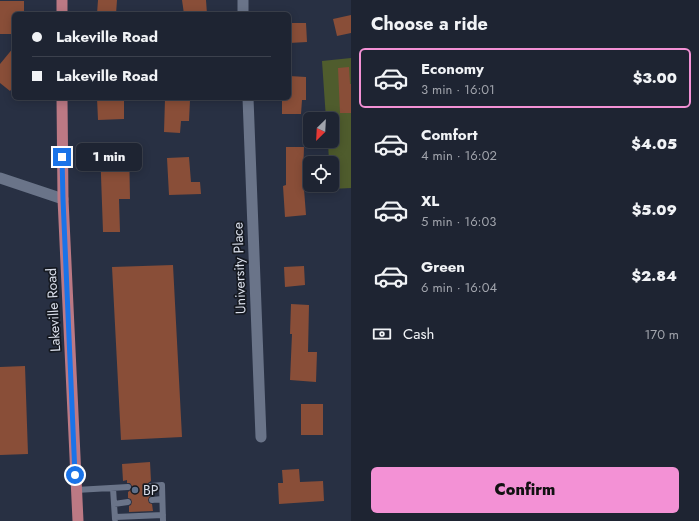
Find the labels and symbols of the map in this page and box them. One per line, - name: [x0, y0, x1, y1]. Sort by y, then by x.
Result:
- north arrow: [303, 112, 339, 148]
- callout: 1 min: [76, 143, 142, 171]
- route end: [53, 148, 71, 166]
- street label: University Place: [227, 222, 251, 314]
- street label: Lakeville Road: [41, 268, 65, 352]
- route start: [66, 466, 84, 484]
- place label: BP: [143, 480, 159, 500]
- marker: BP: [130, 485, 140, 495]

